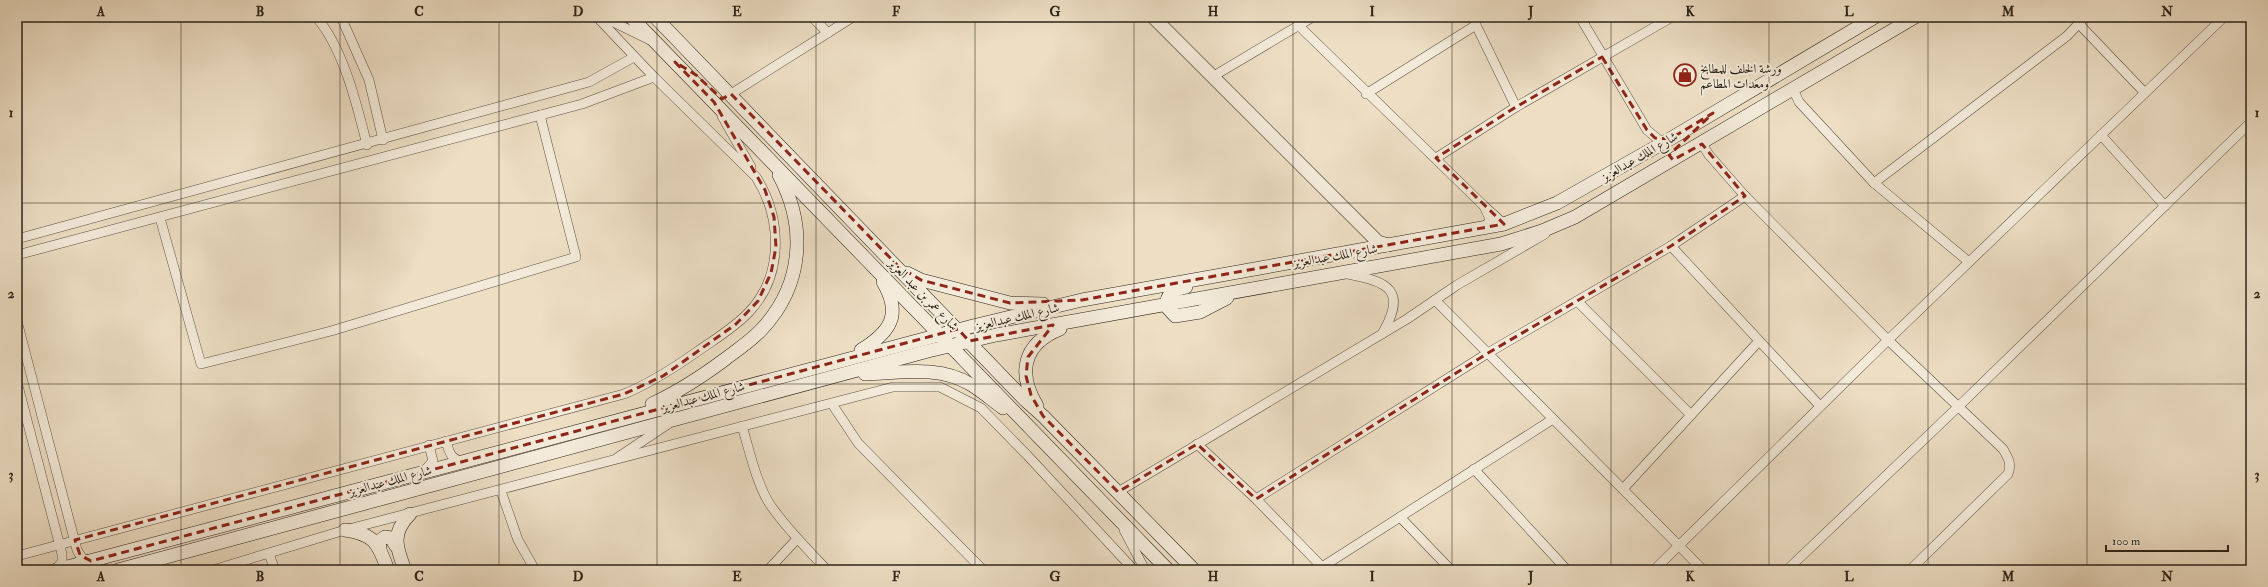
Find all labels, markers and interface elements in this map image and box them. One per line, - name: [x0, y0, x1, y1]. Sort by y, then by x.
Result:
- text: A: [96, 4, 106, 20]
- text: B: [256, 4, 264, 20]
- text: C: [414, 4, 424, 20]
- text: D: [573, 4, 584, 20]
- text: E: [732, 4, 742, 20]
- text: F: [892, 4, 901, 20]
- text: G: [1050, 4, 1061, 20]
- text: H: [1208, 4, 1219, 20]
- text: I: [1369, 4, 1375, 20]
- text: J: [1527, 4, 1534, 21]
- text: K: [1685, 4, 1695, 20]
- text: L: [1844, 4, 1854, 20]
- text: M: [2001, 4, 2015, 20]
- text: N: [2160, 4, 2173, 20]
- place label: ورشة الخلف للمطابخ ومعدات المطاعم: [1700, 61, 1782, 96]
- shop icon: ورشة الخلف للمطابخ ومعدات المطاعم: [1672, 62, 1698, 88]
- text: 1: [9, 105, 14, 121]
- text: 1: [2255, 105, 2260, 121]
- street label: شارع الملك عبدالعزيز: [1597, 129, 1682, 189]
- street label: شارع الملك عبدالعزيز: [1290, 241, 1379, 275]
- street label: شارع عمر بن عبد العزيز: [881, 254, 962, 336]
- text: 2: [8, 286, 15, 302]
- text: 2: [2254, 286, 2261, 302]
- street label: شارع الملك عبدالعزيز: [972, 300, 1061, 338]
- street label: شارع الملك عبدالعزيز: [658, 378, 747, 419]
- street label: شارع الملك عبدالعزيز: [345, 462, 434, 503]
- text: 3: [9, 467, 14, 483]
- text: 3: [2255, 467, 2260, 483]
- scale bar: [2106, 527, 2228, 553]
- text: 100 m: [2112, 534, 2141, 549]
- text: A: [96, 569, 106, 585]
- text: B: [256, 569, 264, 585]
- text: C: [414, 569, 424, 585]
- text: D: [573, 569, 584, 585]
- text: E: [732, 569, 742, 585]
- text: F: [892, 569, 901, 585]
- text: G: [1050, 569, 1061, 585]
- text: H: [1208, 569, 1219, 585]
- text: I: [1369, 569, 1375, 585]
- text: J: [1527, 569, 1534, 586]
- text: K: [1685, 569, 1695, 585]
- text: L: [1844, 569, 1854, 585]
- text: M: [2001, 569, 2015, 585]
- text: N: [2160, 569, 2173, 585]

